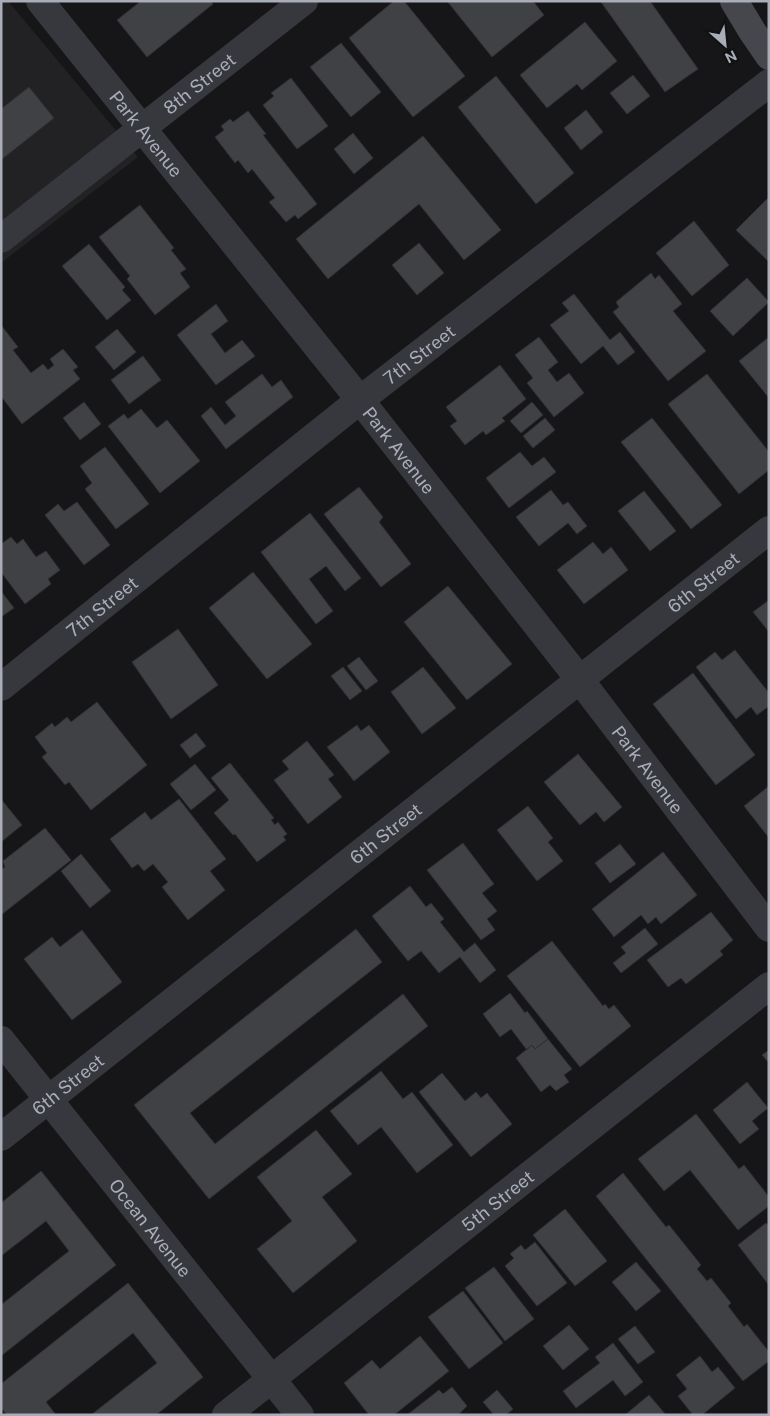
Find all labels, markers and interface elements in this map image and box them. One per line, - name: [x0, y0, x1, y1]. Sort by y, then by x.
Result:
- north arrow: [700, 20, 750, 70]
- text: N: [722, 47, 739, 66]
- street label: 8th Street: [159, 48, 240, 118]
- street label: Park Avenue: [105, 86, 187, 181]
- street label: 7th Street: [379, 320, 459, 389]
- street label: Park Avenue: [359, 402, 440, 498]
- street label: 6th Street: [663, 547, 743, 617]
- street label: 7th Street: [62, 572, 142, 641]
- street label: Park Avenue: [608, 721, 688, 817]
- street label: 6th Street: [345, 798, 426, 868]
- street label: 6th Street: [28, 1050, 108, 1119]
- street label: 5th Street: [457, 1166, 538, 1235]
- street label: Ocean Avenue: [105, 1174, 196, 1281]

